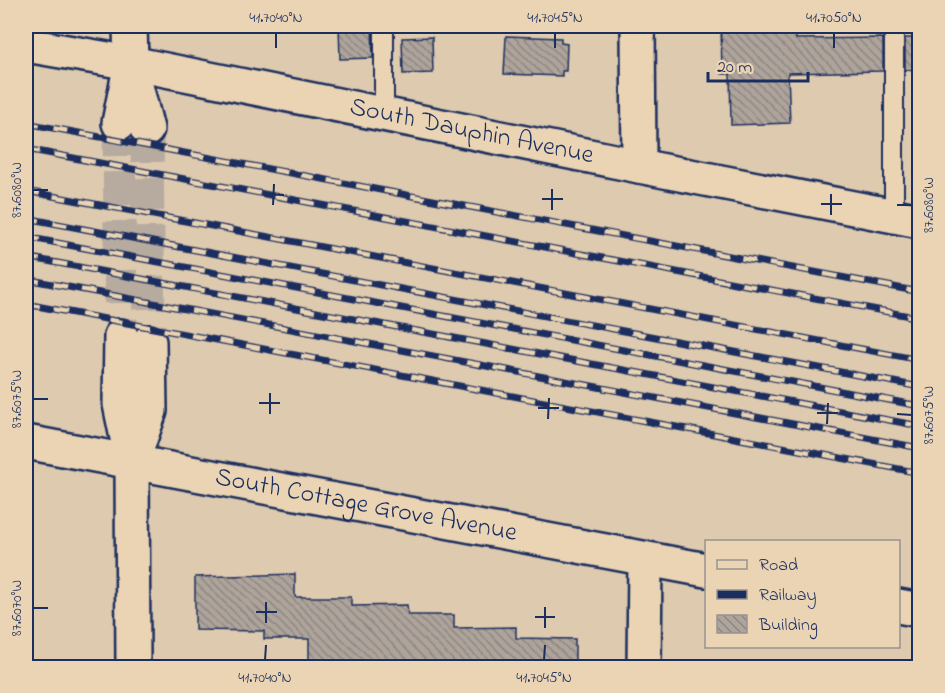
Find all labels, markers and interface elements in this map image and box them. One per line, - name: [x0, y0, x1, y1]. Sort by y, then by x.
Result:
- text: 41.7040°N: [249, 7, 303, 29]
- text: 41.7045°N: [527, 7, 583, 29]
- text: 41.7050°N: [806, 7, 862, 29]
- scale bar: [708, 45, 808, 83]
- text: 20 m: [717, 55, 752, 81]
- street label: South Dauphin Avenue: [346, 89, 597, 175]
- text: 87.6080°W: [6, 162, 28, 218]
- text: 87.6080°W: [918, 177, 940, 233]
- text: 87.6075°W: [6, 370, 28, 428]
- text: 87.6075°W: [918, 386, 940, 444]
- street label: South Cottage Grove Avenue: [212, 459, 521, 553]
- legend: [705, 540, 900, 648]
- text: Road: [759, 553, 798, 579]
- text: 87.6070°W: [6, 580, 28, 636]
- text: Railway: [759, 583, 816, 609]
- text: Building: [758, 613, 818, 640]
- text: 41.7040°N: [238, 667, 292, 689]
- text: 41.7045°N: [516, 667, 572, 689]

